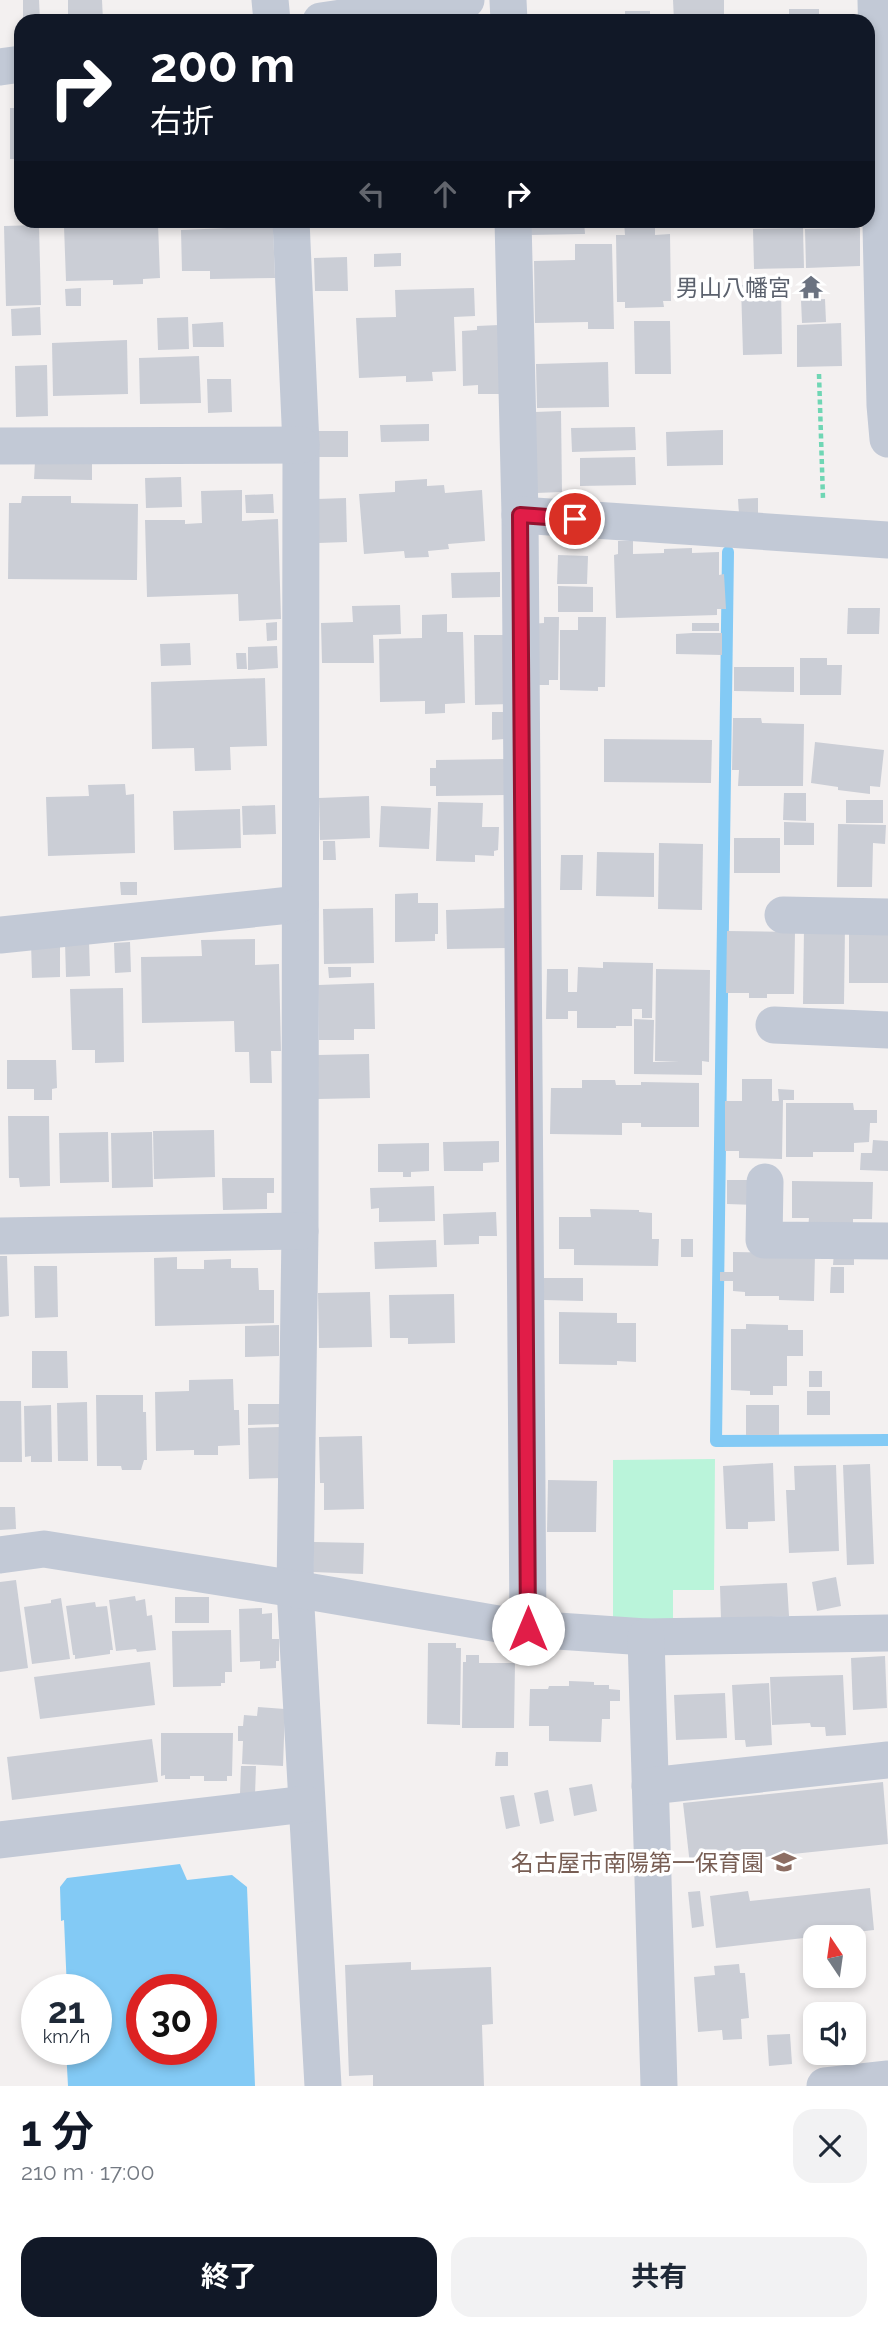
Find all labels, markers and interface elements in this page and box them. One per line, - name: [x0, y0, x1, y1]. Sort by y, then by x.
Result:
- text: 200 m: [150, 36, 295, 93]
- icon: right: [35, 42, 126, 133]
- text: 右折: [150, 102, 214, 139]
- icon: left: [353, 175, 391, 213]
- icon: ahead: [426, 175, 464, 213]
- icon: right: [499, 175, 537, 213]
- temple icon: 男山八幡宮: [797, 273, 825, 301]
- place label: 男山八幡宮: [676, 274, 791, 301]
- pin: [545, 489, 605, 549]
- icon: arrive: [556, 500, 594, 538]
- position arrow: [491, 1592, 565, 1666]
- school or university icon: 名古屋市南陽第一保育園: [770, 1848, 798, 1876]
- place label: 名古屋市南陽第一保育園: [511, 1849, 764, 1876]
- north arrow: [803, 1925, 866, 1988]
- map controls: [803, 1925, 866, 2065]
- speed limit sign: 30: [126, 1974, 217, 2065]
- text: 21: [48, 1990, 85, 2031]
- button: sound: [803, 2002, 866, 2065]
- text: km/h: [43, 2026, 90, 2047]
- text: 1 分: [21, 2107, 94, 2156]
- button: close: [793, 2109, 867, 2183]
- text: 210 m · 17:00: [21, 2158, 155, 2185]
- button: 終了: [21, 2237, 437, 2317]
- button: 共有: [451, 2237, 867, 2317]

